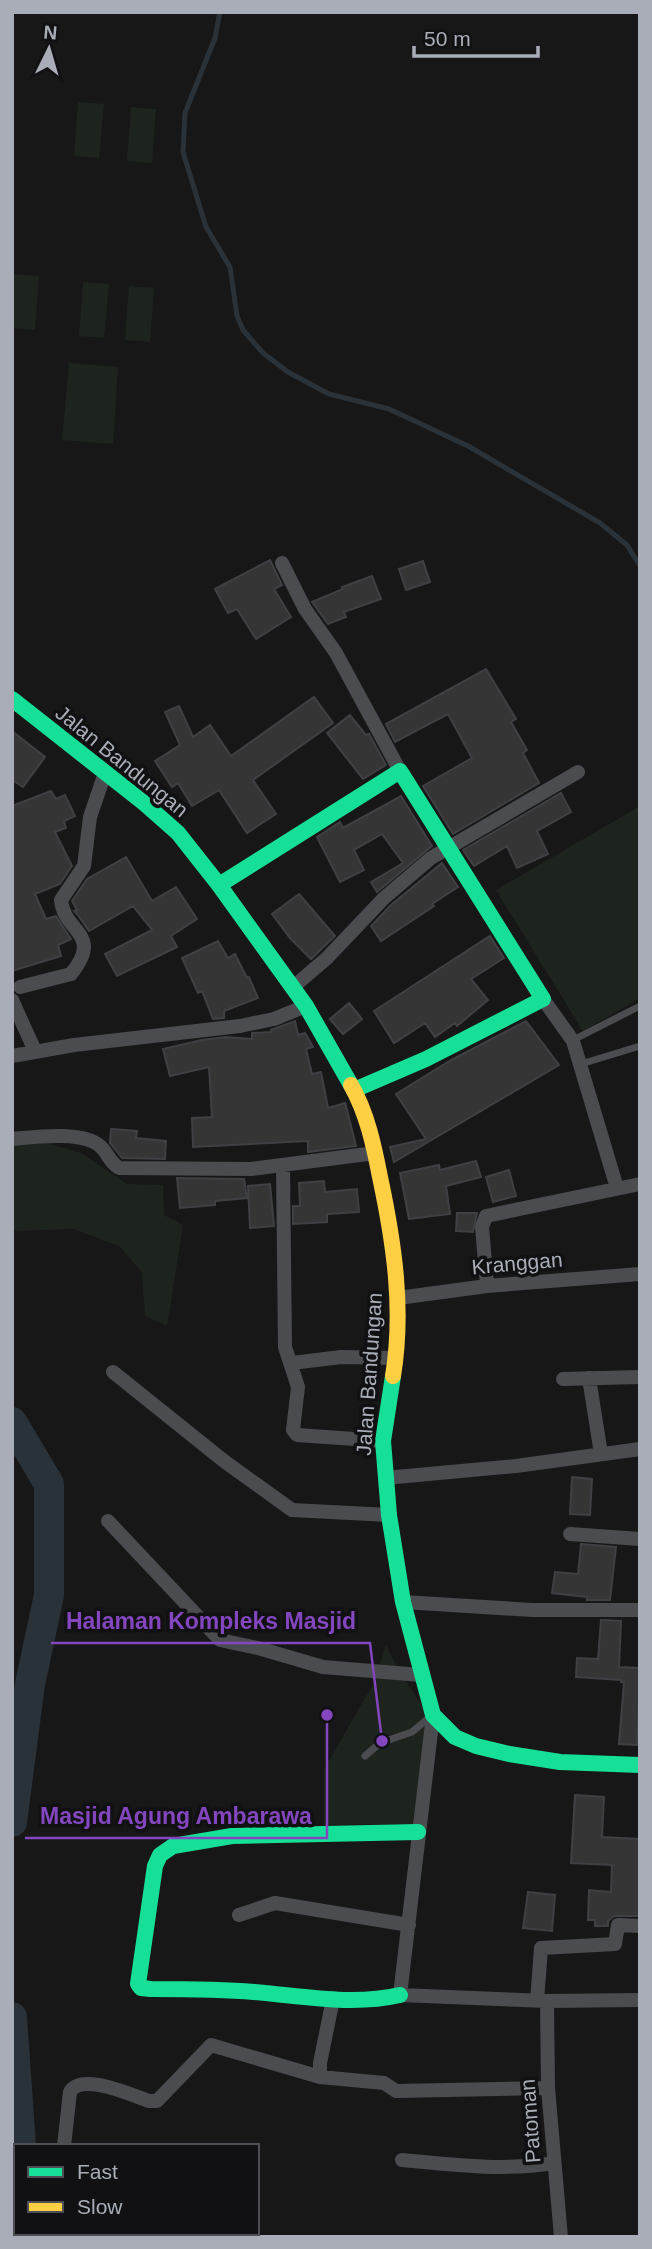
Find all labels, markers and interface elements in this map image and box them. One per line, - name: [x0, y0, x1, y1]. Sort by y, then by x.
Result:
- north arrow: [14, 14, 84, 84]
- scale bar: [414, 14, 538, 58]
- text: N: [43, 22, 58, 44]
- text: 50 m: [424, 27, 471, 50]
- street label: Jalan Bandungan: [51, 701, 193, 821]
- street label: Kranggan: [471, 1248, 563, 1278]
- street label: Jalan Bandungan: [352, 1292, 386, 1456]
- callout: Halaman Kompleks Masjid: [51, 1599, 370, 1643]
- text: Halaman Kompleks Masjid: [66, 1608, 356, 1634]
- callout: Masjid Agung Ambarawa: [25, 1794, 327, 1838]
- text: Masjid Agung Ambarawa: [40, 1803, 312, 1829]
- street label: Patoman: [516, 2078, 544, 2164]
- legend: [14, 2144, 259, 2235]
- text: Fast: [77, 2160, 118, 2183]
- text: Slow: [77, 2195, 123, 2218]

